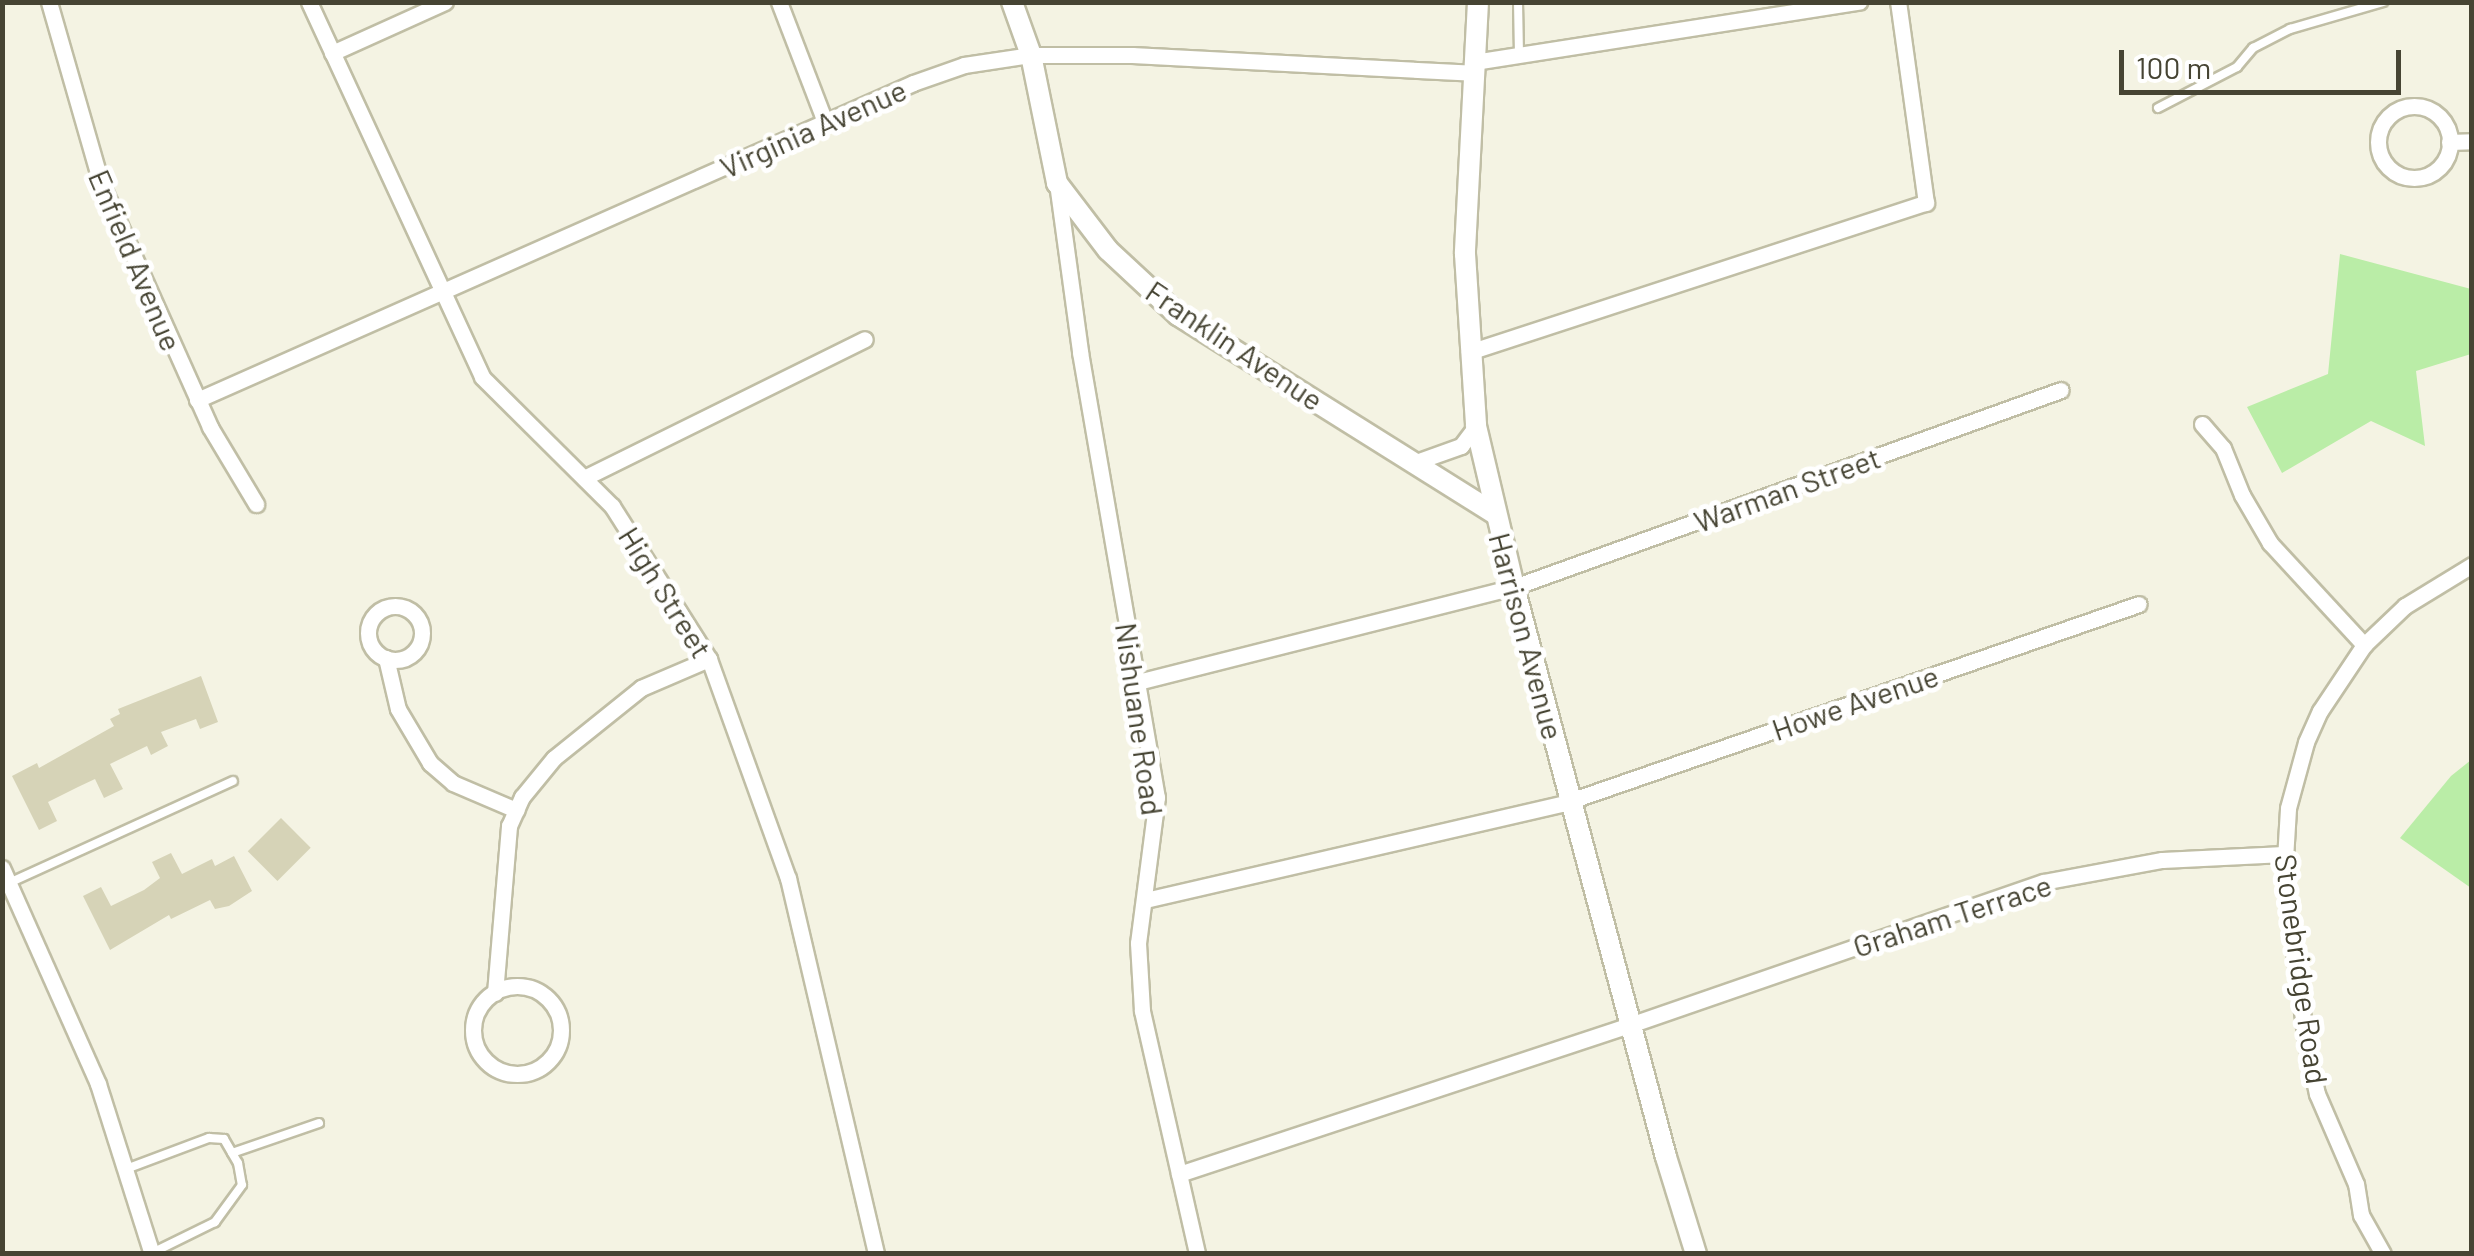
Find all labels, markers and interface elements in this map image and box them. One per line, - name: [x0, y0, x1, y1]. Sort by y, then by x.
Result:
- scale bar: [2124, 30, 2406, 92]
- text: 100 m: [2136, 49, 2211, 85]
- street label: Virginia Avenue: [714, 71, 912, 185]
- street label: Enfield Avenue: [82, 164, 190, 356]
- street label: Franklin Avenue: [1140, 272, 1330, 418]
- street label: Warman Street: [1689, 439, 1885, 539]
- street label: High Street: [612, 520, 720, 664]
- street label: Harrison Avenue: [1482, 529, 1572, 743]
- street label: Nishuane Road: [1109, 620, 1171, 818]
- street label: Howe Avenue: [1767, 657, 1943, 747]
- street label: Stonebridge Road: [2268, 852, 2336, 1086]
- street label: Graham Terrace: [1848, 866, 2056, 964]

